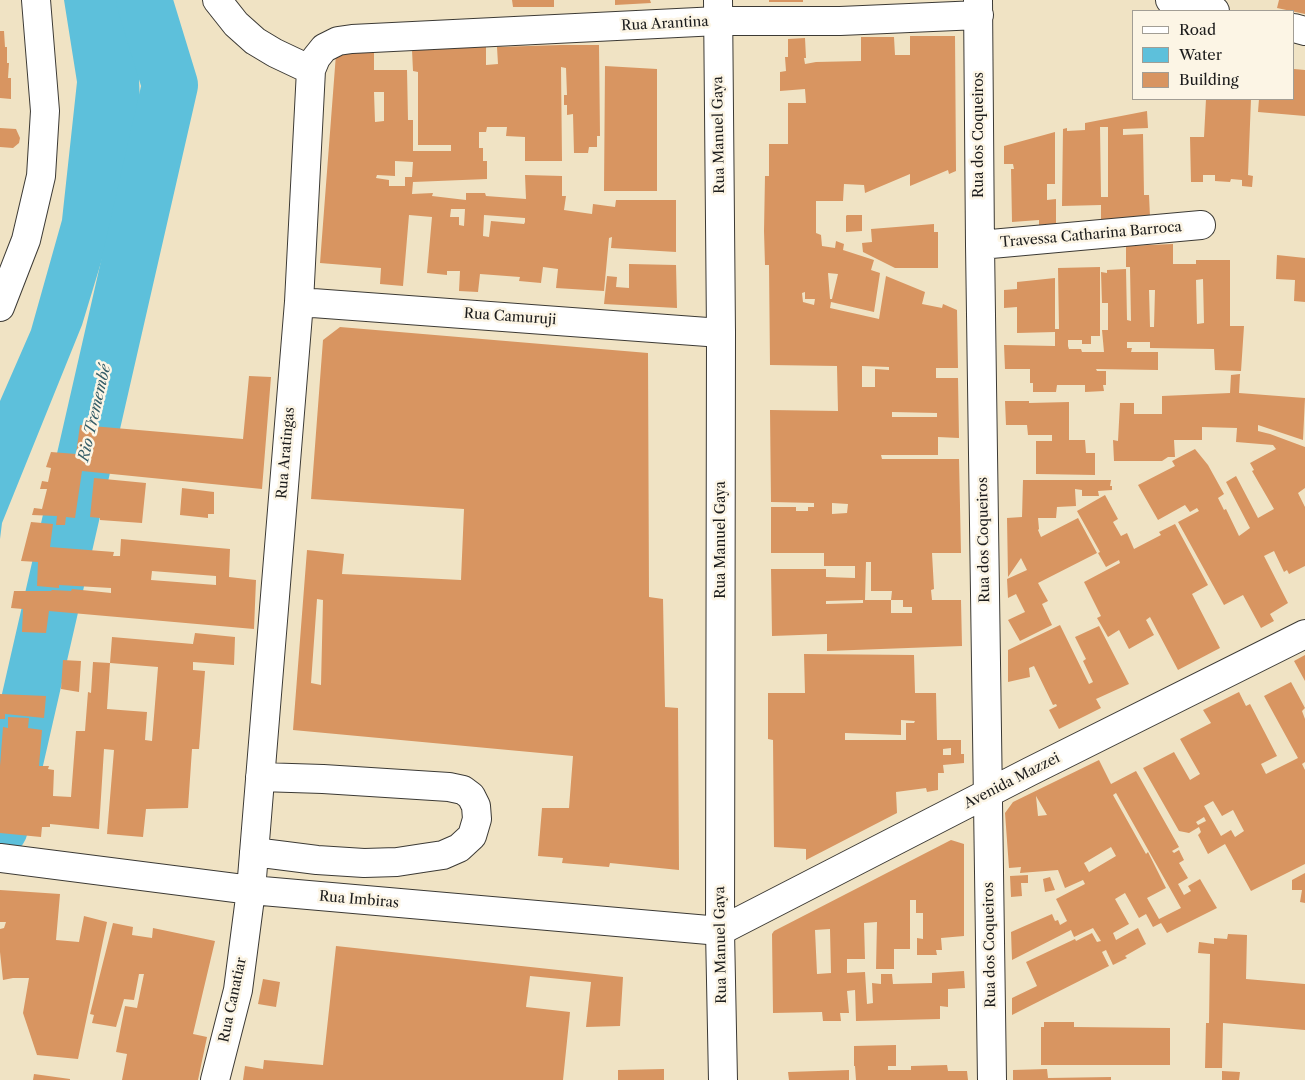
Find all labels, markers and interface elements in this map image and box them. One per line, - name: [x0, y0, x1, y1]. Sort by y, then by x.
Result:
- legend: [1132, 10, 1295, 100]
- street label: Rua Arantina: [621, 13, 709, 35]
- text: Road: [1179, 20, 1216, 39]
- text: Water: [1179, 45, 1222, 64]
- text: Building: [1179, 70, 1239, 89]
- street label: Rua dos Coqueiros: [971, 72, 987, 198]
- street label: Rua Manuel Gaya: [710, 76, 728, 194]
- street label: Travessa Catharina Barroca: [1000, 219, 1182, 251]
- street label: Rua Camuruji: [463, 305, 557, 329]
- water label: Rio Tremembé: [75, 363, 115, 463]
- street label: Rua Aratingas: [274, 406, 298, 500]
- street label: Rua dos Coqueiros: [975, 477, 993, 603]
- street label: Rua Manuel Gaya: [713, 481, 729, 599]
- street label: Avenida Mazzei: [961, 750, 1063, 812]
- street label: Rua dos Coqueiros: [981, 882, 999, 1008]
- street label: Rua Manuel Gaya: [712, 886, 730, 1004]
- street label: Rua Imbiras: [318, 888, 400, 912]
- street label: Rua Canatiar: [216, 956, 250, 1044]

